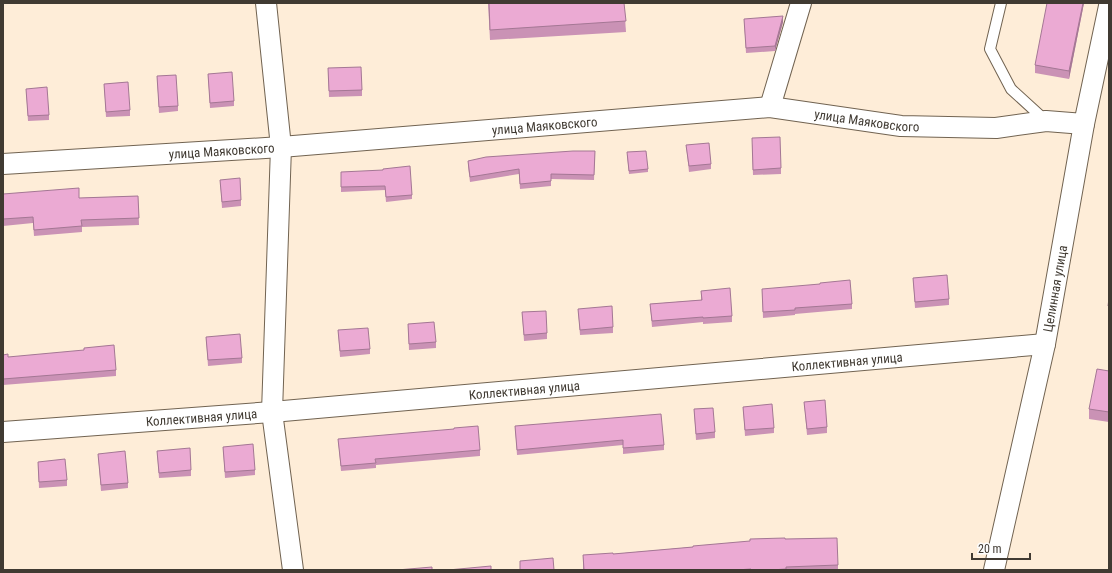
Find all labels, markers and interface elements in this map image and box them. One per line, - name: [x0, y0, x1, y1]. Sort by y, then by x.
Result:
- street label: улица Маяковского: [813, 107, 920, 134]
- street label: улица Маяковского: [491, 114, 598, 138]
- street label: улица Маяковского: [168, 140, 275, 162]
- street label: Целинная улица: [1040, 244, 1070, 333]
- street label: Коллективная улица: [791, 350, 903, 374]
- street label: Коллективная улица: [468, 378, 581, 403]
- street label: Коллективная улица: [145, 406, 258, 429]
- scale bar: [972, 535, 1030, 561]
- text: 20 m: [978, 542, 1002, 556]

